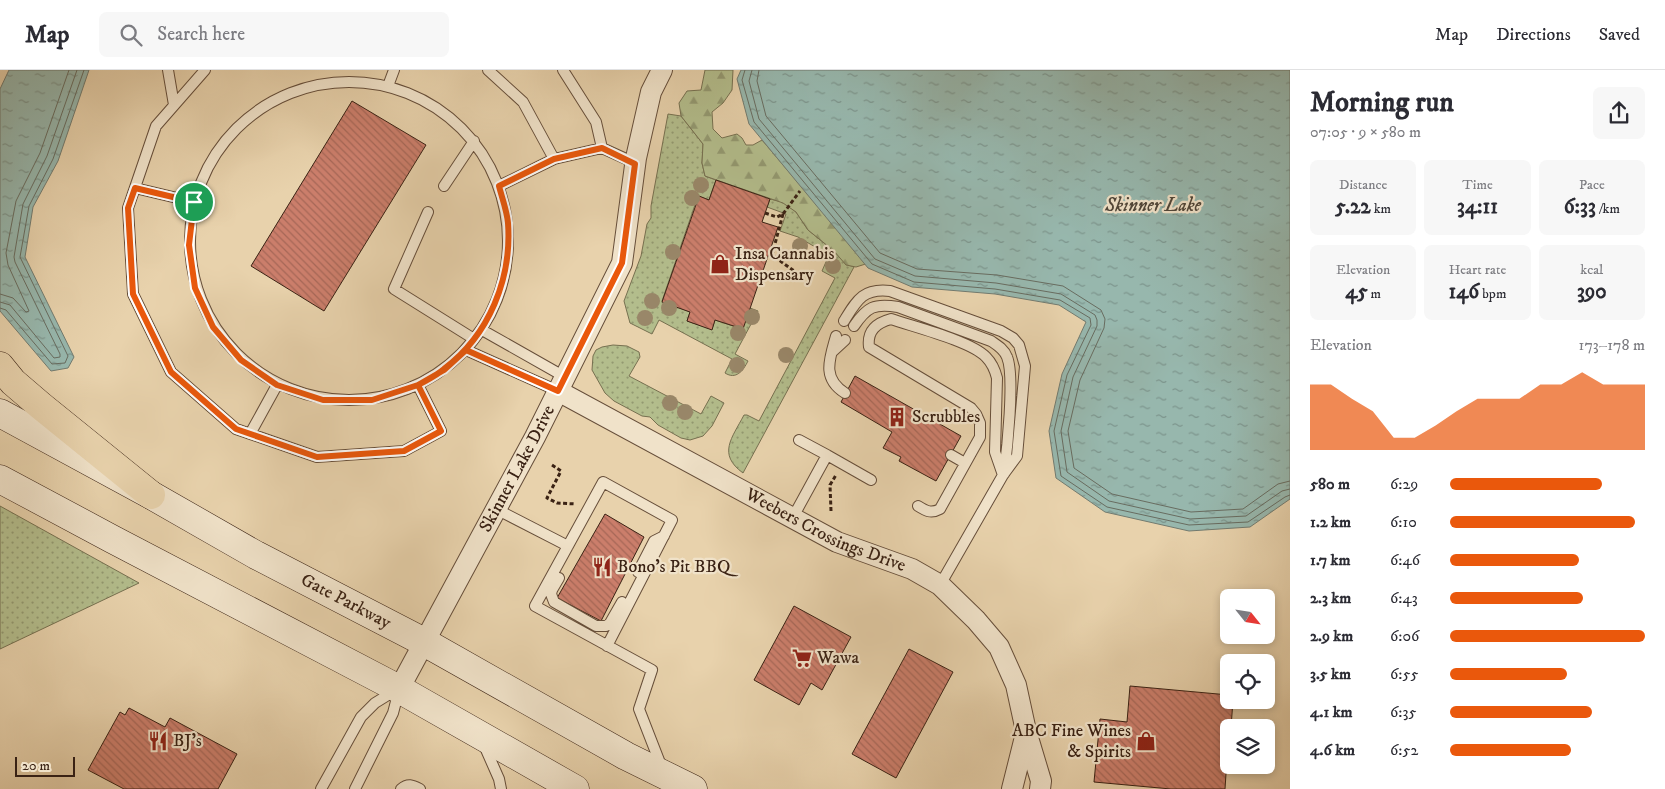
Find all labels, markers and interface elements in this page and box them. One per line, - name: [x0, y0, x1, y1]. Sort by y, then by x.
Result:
- search box: [99, 12, 449, 57]
- text: Map: [25, 20, 69, 50]
- icon: search: [117, 21, 145, 49]
- text: Search here: [157, 23, 245, 46]
- text: Map: [1435, 24, 1468, 46]
- text: Directions: [1496, 24, 1571, 46]
- text: Saved: [1599, 24, 1640, 46]
- text: Morning run: [1310, 85, 1454, 120]
- button: share: [1593, 87, 1645, 139]
- text: 07:05 · 9 × 580 m: [1310, 122, 1421, 142]
- text: Distance: [1339, 176, 1387, 194]
- text: Time: [1462, 176, 1493, 194]
- text: Pace: [1579, 176, 1605, 194]
- pin: [173, 181, 215, 223]
- icon: arrive: [180, 188, 208, 216]
- water label: Skinner Lake: [1104, 194, 1202, 217]
- text: 5.22: [1335, 194, 1371, 220]
- text: 34:11: [1457, 194, 1498, 220]
- text: 6:33: [1564, 194, 1596, 220]
- text: km: [1371, 200, 1391, 218]
- text: /km: [1596, 200, 1620, 218]
- place label: Insa Cannabis Dispensary: [735, 243, 835, 286]
- shop icon: Insa Cannabis Dispensary: [709, 253, 731, 275]
- text: Elevation: [1336, 261, 1390, 279]
- text: Heart rate: [1449, 261, 1506, 279]
- text: kcal: [1580, 261, 1603, 279]
- text: 45: [1345, 279, 1368, 305]
- text: 146: [1449, 279, 1479, 305]
- text: 390: [1577, 279, 1607, 305]
- text: m: [1368, 285, 1381, 303]
- text: bpm: [1479, 285, 1506, 303]
- text: Elevation: [1310, 335, 1372, 355]
- text: 173–178 m: [1579, 335, 1645, 355]
- street label: Skinner Lake Drive: [475, 402, 560, 536]
- building icon: Scrubbles: [886, 406, 908, 428]
- place label: Scrubbles: [912, 406, 980, 428]
- text: 580 m: [1310, 474, 1350, 494]
- text: 6:29: [1390, 474, 1418, 494]
- street label: Weebers Crossings Drive: [740, 483, 909, 577]
- text: 1.2 km: [1310, 512, 1351, 532]
- text: 6:10: [1390, 512, 1417, 532]
- text: 1.7 km: [1310, 550, 1351, 570]
- text: 6:46: [1390, 550, 1420, 570]
- restaurant icon: Bono's Pit BBQ: [591, 556, 613, 578]
- place label: Bono's Pit BBQ: [617, 556, 739, 578]
- street label: Gate Parkway: [297, 569, 395, 634]
- text: 2.3 km: [1310, 588, 1351, 608]
- text: 6:43: [1390, 588, 1418, 608]
- north arrow: [1220, 589, 1275, 644]
- map controls: [1220, 589, 1275, 774]
- text: 2.9 km: [1310, 626, 1353, 646]
- text: 6:06: [1390, 626, 1419, 646]
- supermarket icon: Wawa: [791, 647, 813, 669]
- place label: Wawa: [816, 647, 859, 669]
- button: locate: [1220, 654, 1275, 709]
- text: 3.5 km: [1310, 664, 1351, 684]
- text: 6:55: [1390, 664, 1418, 684]
- text: 4.1 km: [1310, 702, 1353, 722]
- text: 6:35: [1390, 702, 1416, 722]
- button: layers: [1220, 719, 1275, 774]
- place label: ABC Fine Wines & Spirits: [1012, 720, 1131, 763]
- restaurant icon: BJ's: [147, 730, 169, 752]
- place label: BJ's: [173, 730, 202, 752]
- shop icon: ABC Fine Wines & Spirits: [1135, 730, 1157, 752]
- text: 4.6 km: [1310, 740, 1355, 760]
- text: 6:52: [1390, 740, 1418, 760]
- scale bar: [15, 754, 75, 777]
- text: 20 m: [22, 757, 50, 775]

